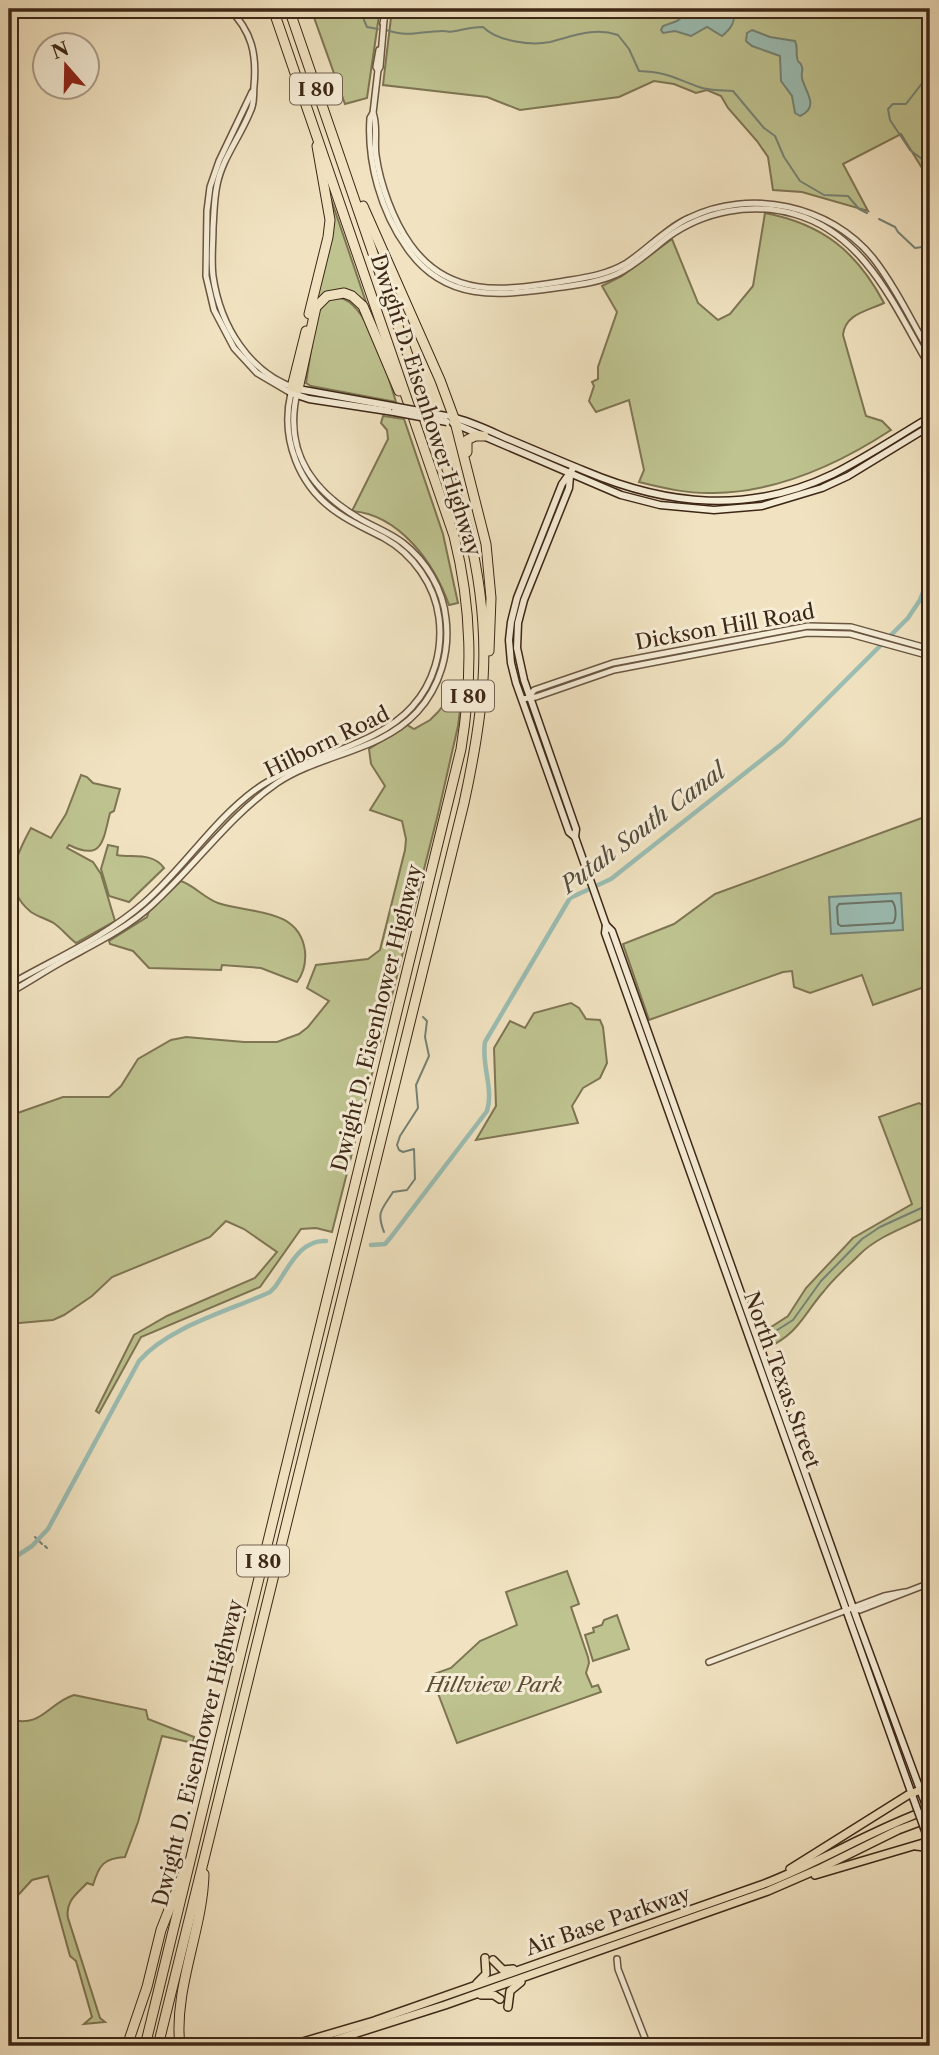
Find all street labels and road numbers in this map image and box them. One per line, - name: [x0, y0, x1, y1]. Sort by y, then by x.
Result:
- road number: I 80: [290, 74, 342, 104]
- street label: Dwight D. Eisenhower Highway: [366, 251, 487, 559]
- street label: Dickson Hill Road: [633, 598, 817, 655]
- road number: I 80: [442, 680, 494, 712]
- street label: Hilborn Road: [260, 700, 393, 783]
- street label: Dwight D. Eisenhower Highway: [326, 861, 427, 1174]
- street label: North Texas Street: [739, 1288, 826, 1472]
- road number: I 80: [237, 1546, 289, 1576]
- street label: Dwight D. Eisenhower Highway: [147, 1596, 248, 1909]
- street label: Air Base Parkway: [521, 1881, 694, 1961]

